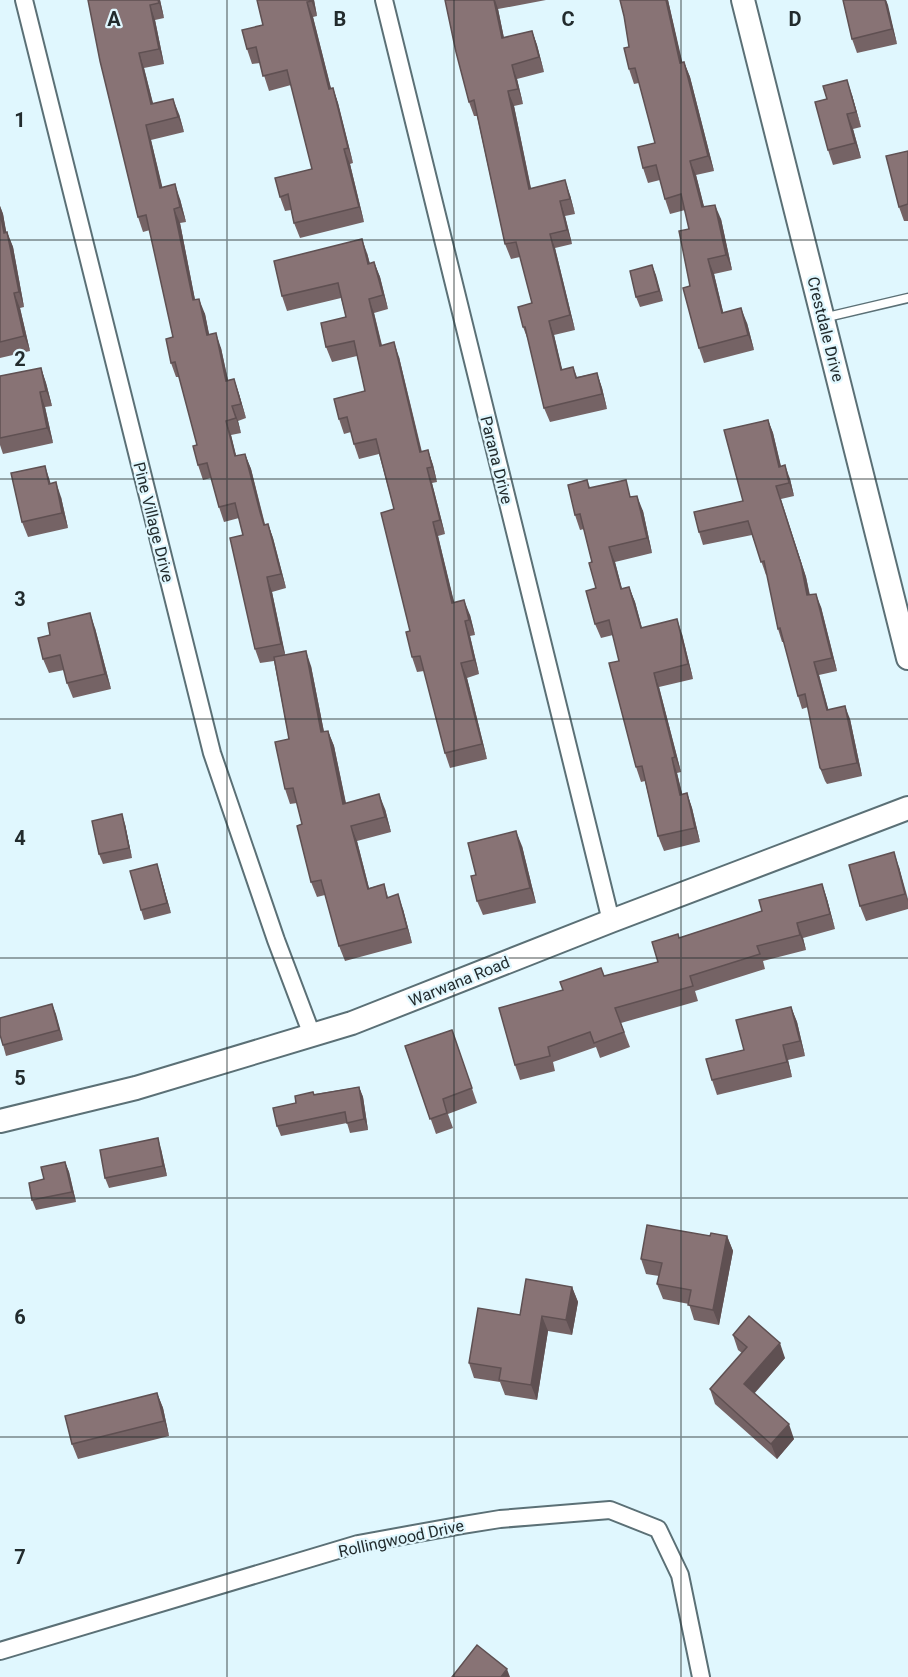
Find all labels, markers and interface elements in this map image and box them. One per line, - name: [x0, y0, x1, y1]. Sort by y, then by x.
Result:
- text: A: [107, 7, 121, 31]
- text: B: [334, 7, 346, 31]
- text: C: [561, 7, 575, 31]
- text: D: [789, 7, 802, 31]
- text: 1: [14, 108, 26, 132]
- street label: Crestdale Drive: [803, 275, 848, 384]
- text: 2: [14, 347, 26, 371]
- street label: Parana Drive: [476, 414, 517, 506]
- street label: Pine Village Drive: [129, 460, 178, 584]
- text: 3: [14, 587, 26, 611]
- text: 4: [14, 826, 26, 850]
- street label: Warwana Road: [406, 953, 512, 1010]
- text: 5: [14, 1066, 26, 1090]
- text: 6: [14, 1305, 26, 1329]
- street label: Rollingwood Drive: [337, 1516, 466, 1561]
- text: 7: [14, 1545, 26, 1569]

